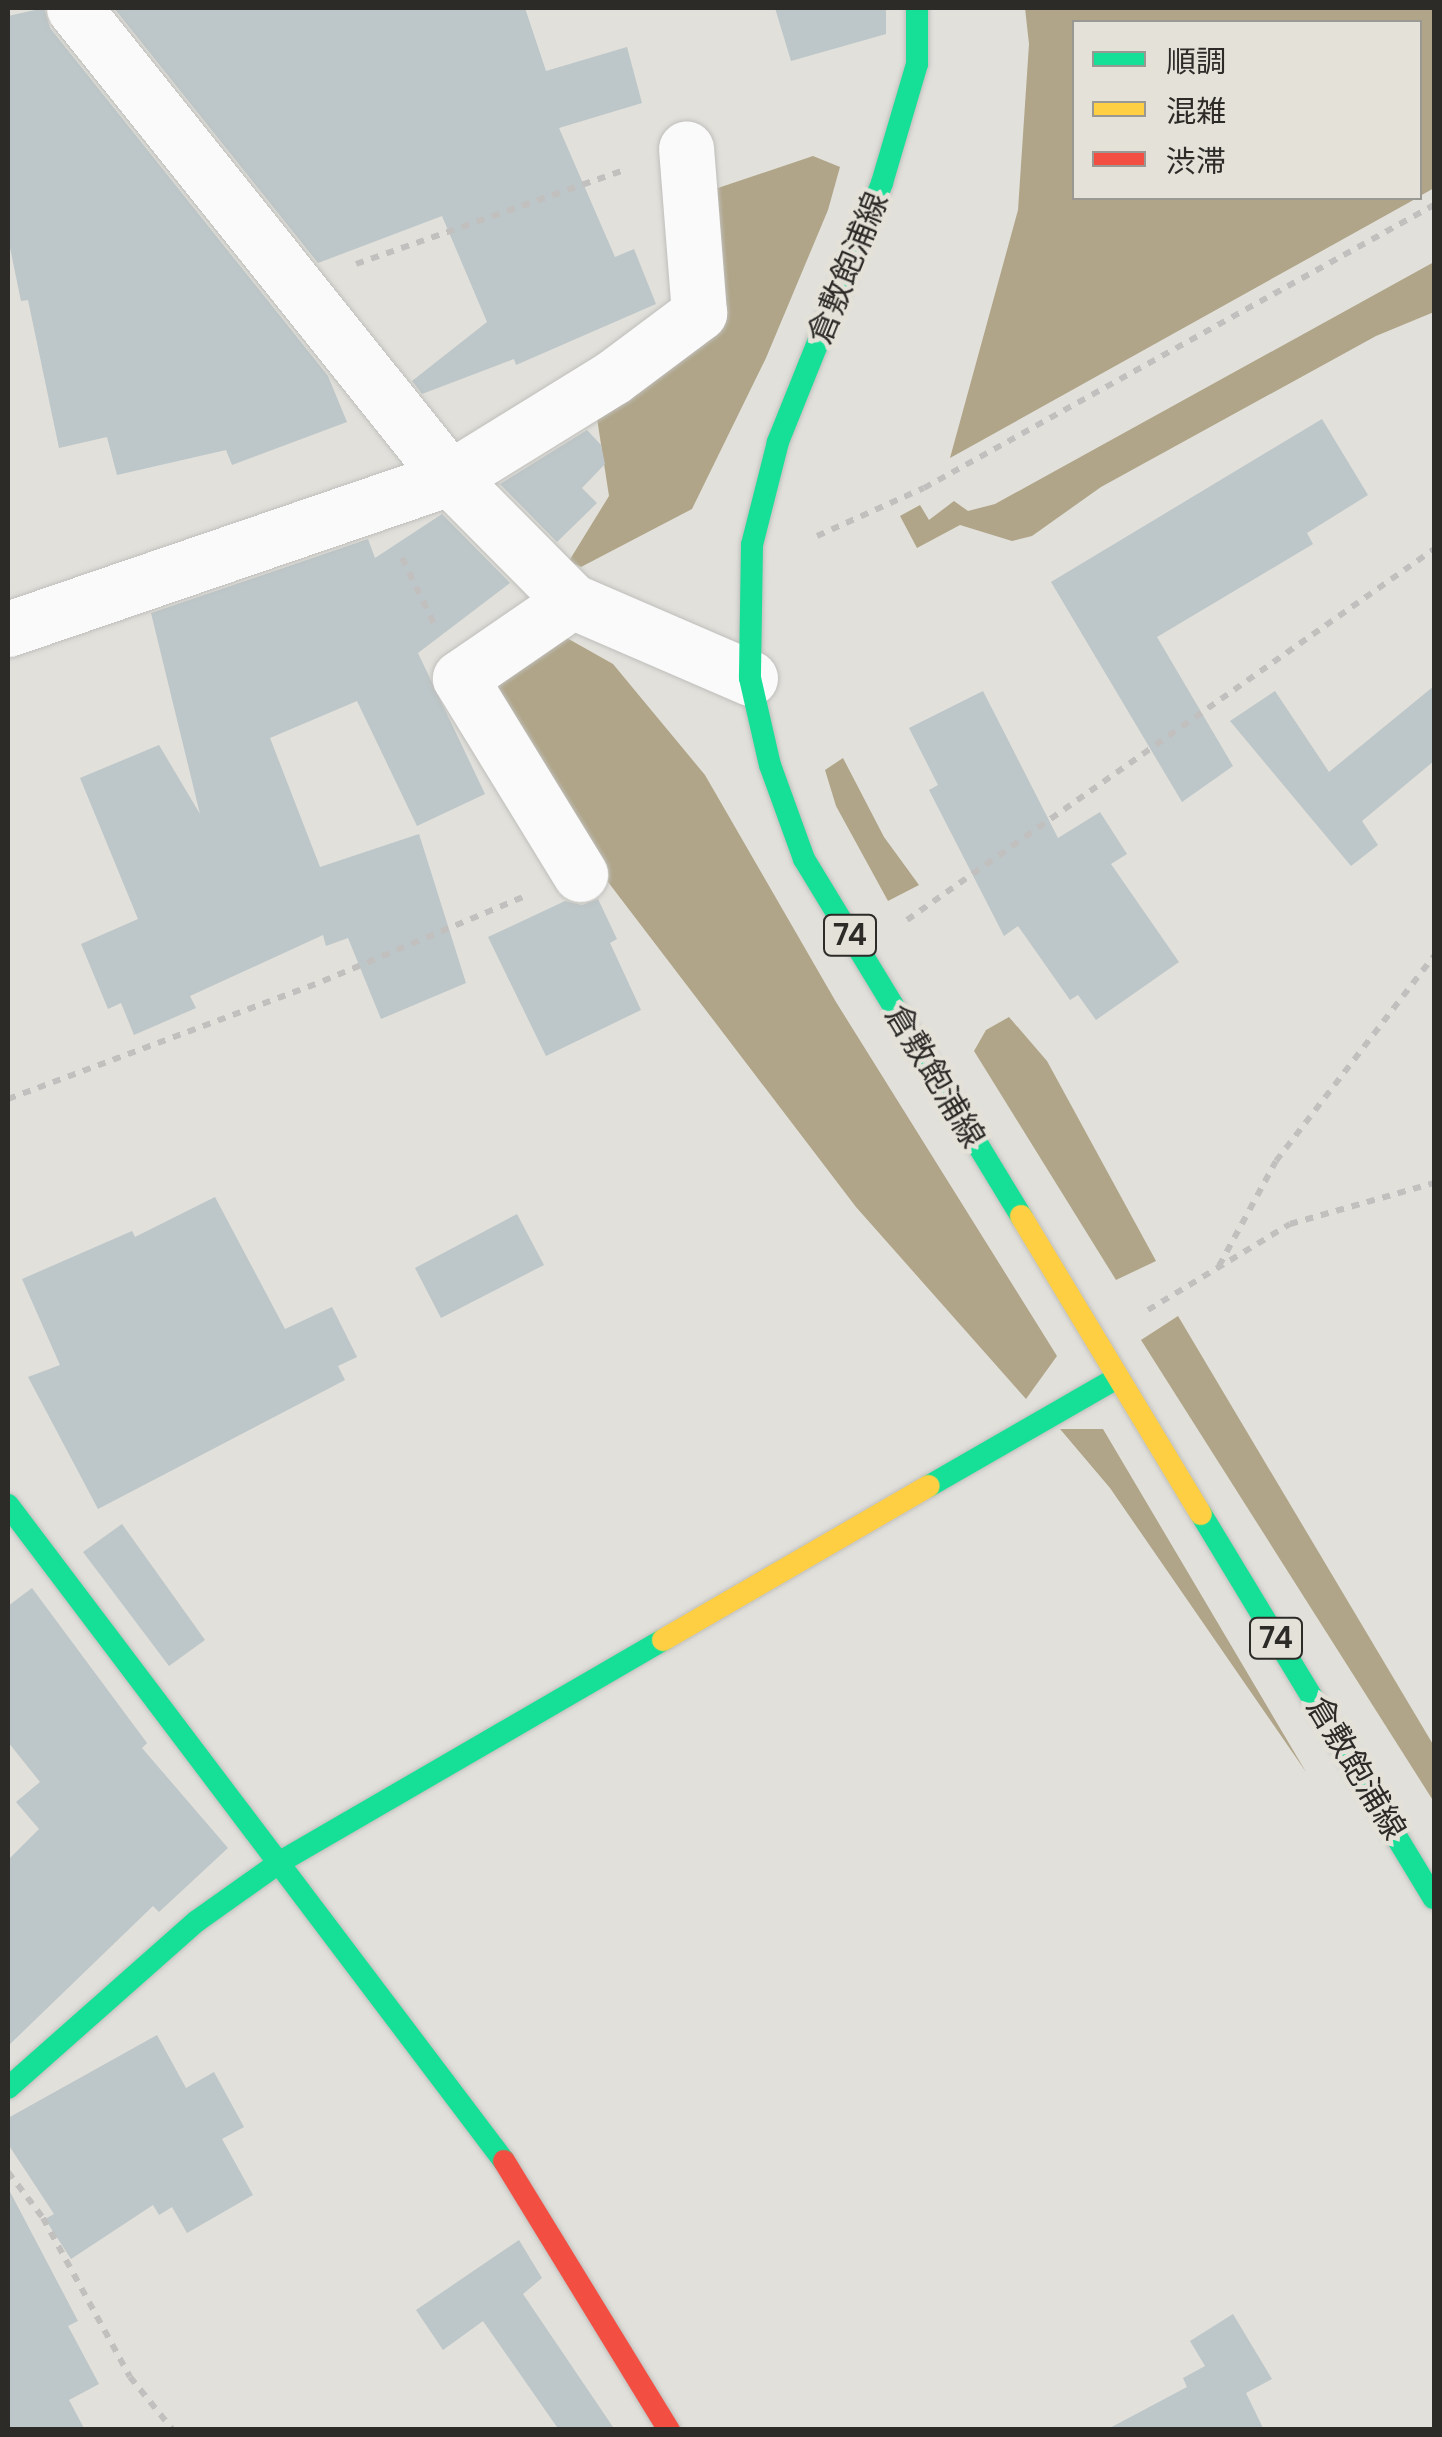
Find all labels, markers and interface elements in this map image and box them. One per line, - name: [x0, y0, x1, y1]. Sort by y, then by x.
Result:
- legend: [1072, 20, 1422, 200]
- text: 順調: [1166, 42, 1226, 81]
- text: 混雑: [1166, 92, 1226, 131]
- text: 渋滞: [1166, 142, 1226, 181]
- street label: 倉敷飽浦線: [800, 187, 896, 349]
- road number: 74: [822, 910, 878, 960]
- street label: 倉敷飽浦線: [877, 998, 993, 1154]
- road number: 74: [1248, 1613, 1304, 1663]
- street label: 倉敷飽浦線: [1298, 1690, 1414, 1846]

